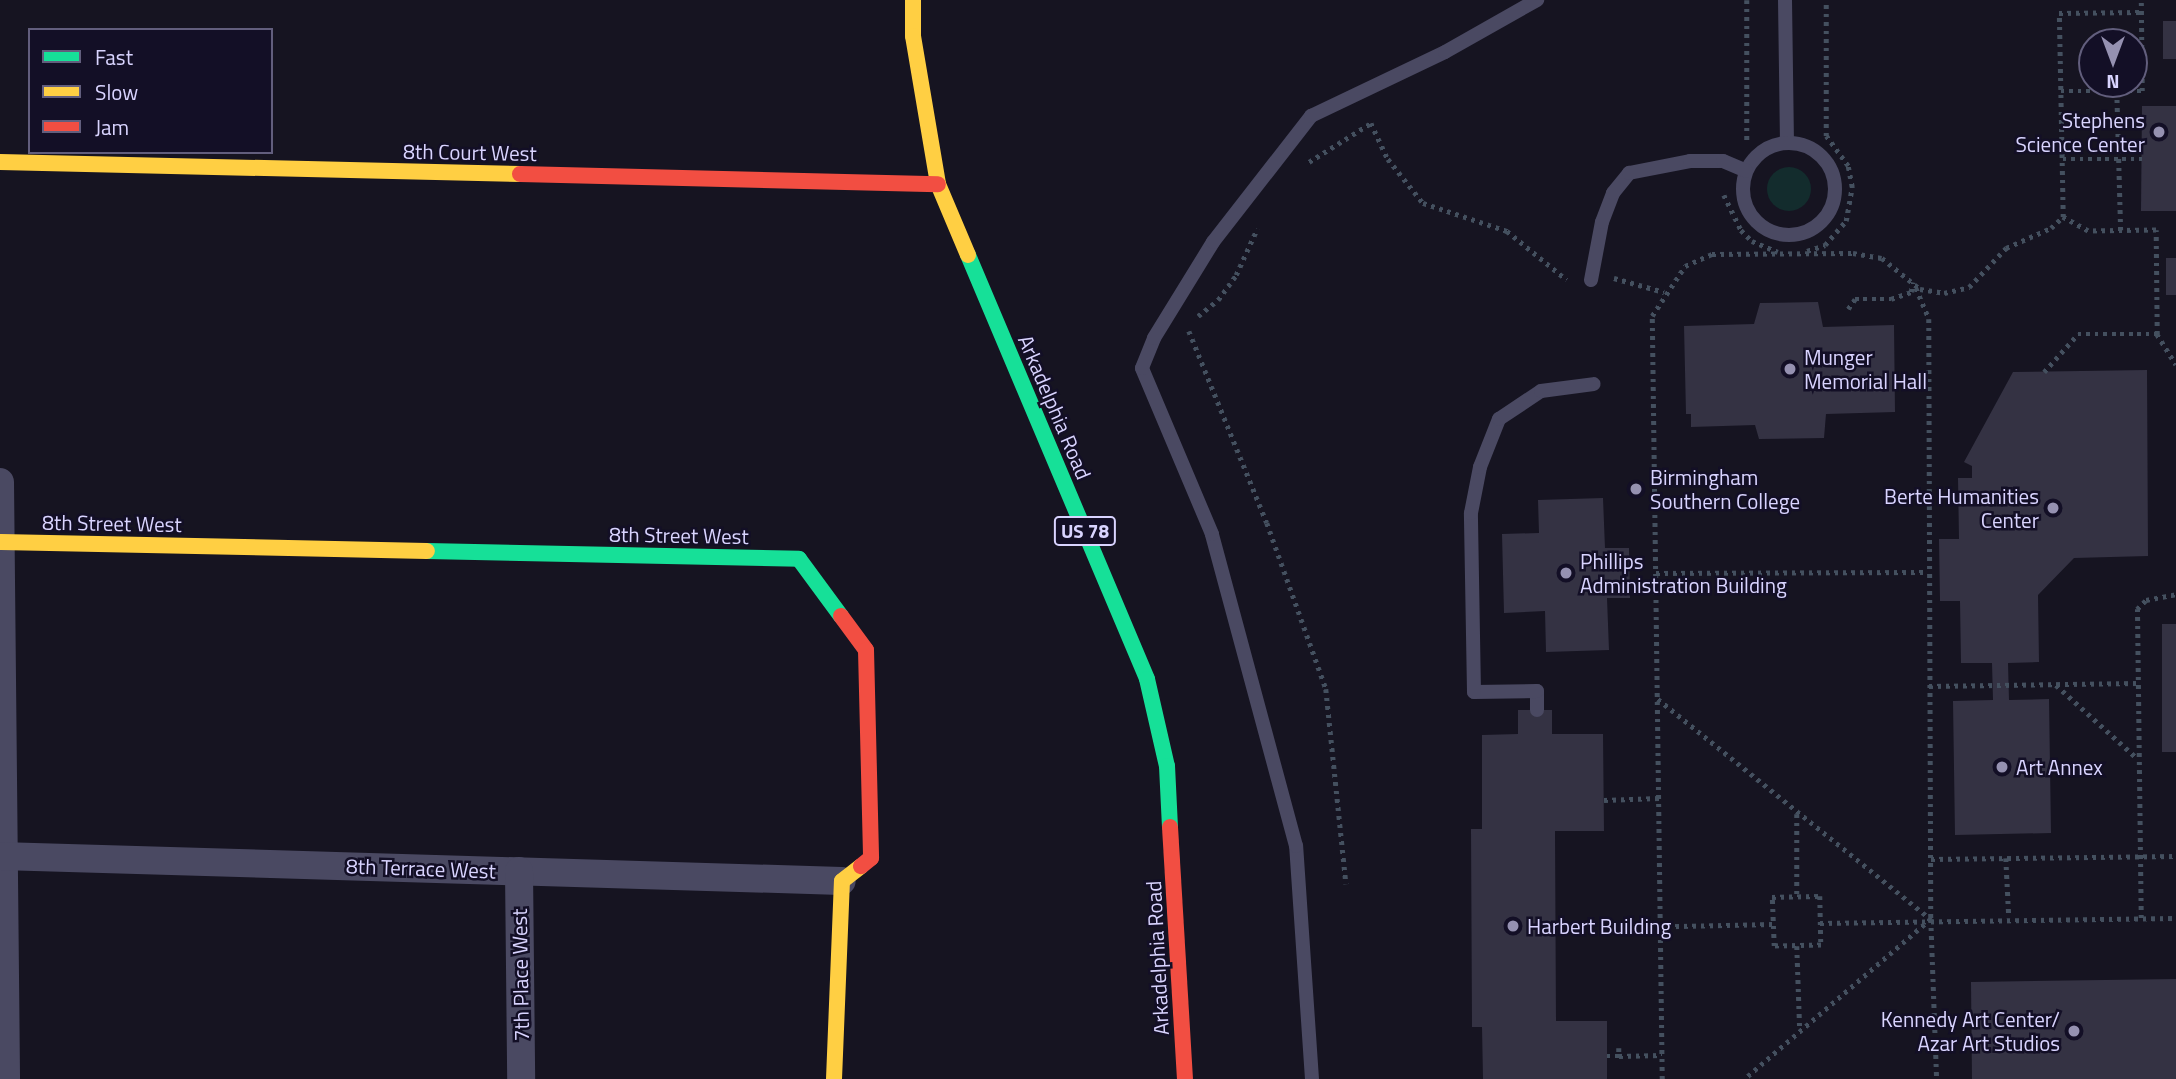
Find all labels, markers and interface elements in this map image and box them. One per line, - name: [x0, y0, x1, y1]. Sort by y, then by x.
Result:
- legend: [28, 28, 273, 154]
- north arrow: [2078, 28, 2148, 98]
- text: Fast: [95, 41, 133, 73]
- text: N: [2106, 68, 2120, 97]
- text: Slow: [95, 76, 138, 108]
- place label: Stephens Science Center: [2015, 107, 2145, 157]
- text: Jam: [95, 111, 129, 143]
- marker: Stephens Science Center: [2151, 124, 2167, 140]
- street label: 8th Court West: [403, 138, 537, 166]
- street label: Arkadelphia Road: [1013, 331, 1097, 483]
- place label: Munger Memorial Hall: [1804, 344, 1927, 394]
- marker: Munger Memorial Hall: [1782, 361, 1798, 377]
- place label: Birmingham Southern College: [1650, 464, 1800, 514]
- marker: Birmingham Southern College: [1628, 481, 1644, 497]
- place label: Berte Humanities Center: [1884, 483, 2039, 533]
- marker: Berte Humanities Center: [2045, 500, 2061, 516]
- street label: 8th Street West: [42, 509, 182, 537]
- road number: US 78: [1054, 516, 1116, 546]
- street label: 8th Street West: [609, 521, 749, 549]
- place label: Phillips Administration Building: [1580, 548, 1787, 598]
- marker: Phillips Administration Building: [1558, 565, 1574, 581]
- place label: Art Annex: [2016, 754, 2103, 780]
- marker: Art Annex: [1994, 759, 2010, 775]
- street label: 8th Terrace West: [346, 853, 496, 883]
- street label: Arkadelphia Road: [1140, 880, 1174, 1036]
- street label: 7th Place West: [506, 908, 534, 1042]
- place label: Harbert Building: [1527, 913, 1671, 939]
- marker: Harbert Building: [1505, 918, 1521, 934]
- place label: Kennedy Art Center/ Azar Art Studios: [1881, 1006, 2060, 1056]
- marker: Kennedy Art Center/ Azar Art Studios: [2066, 1023, 2082, 1039]

